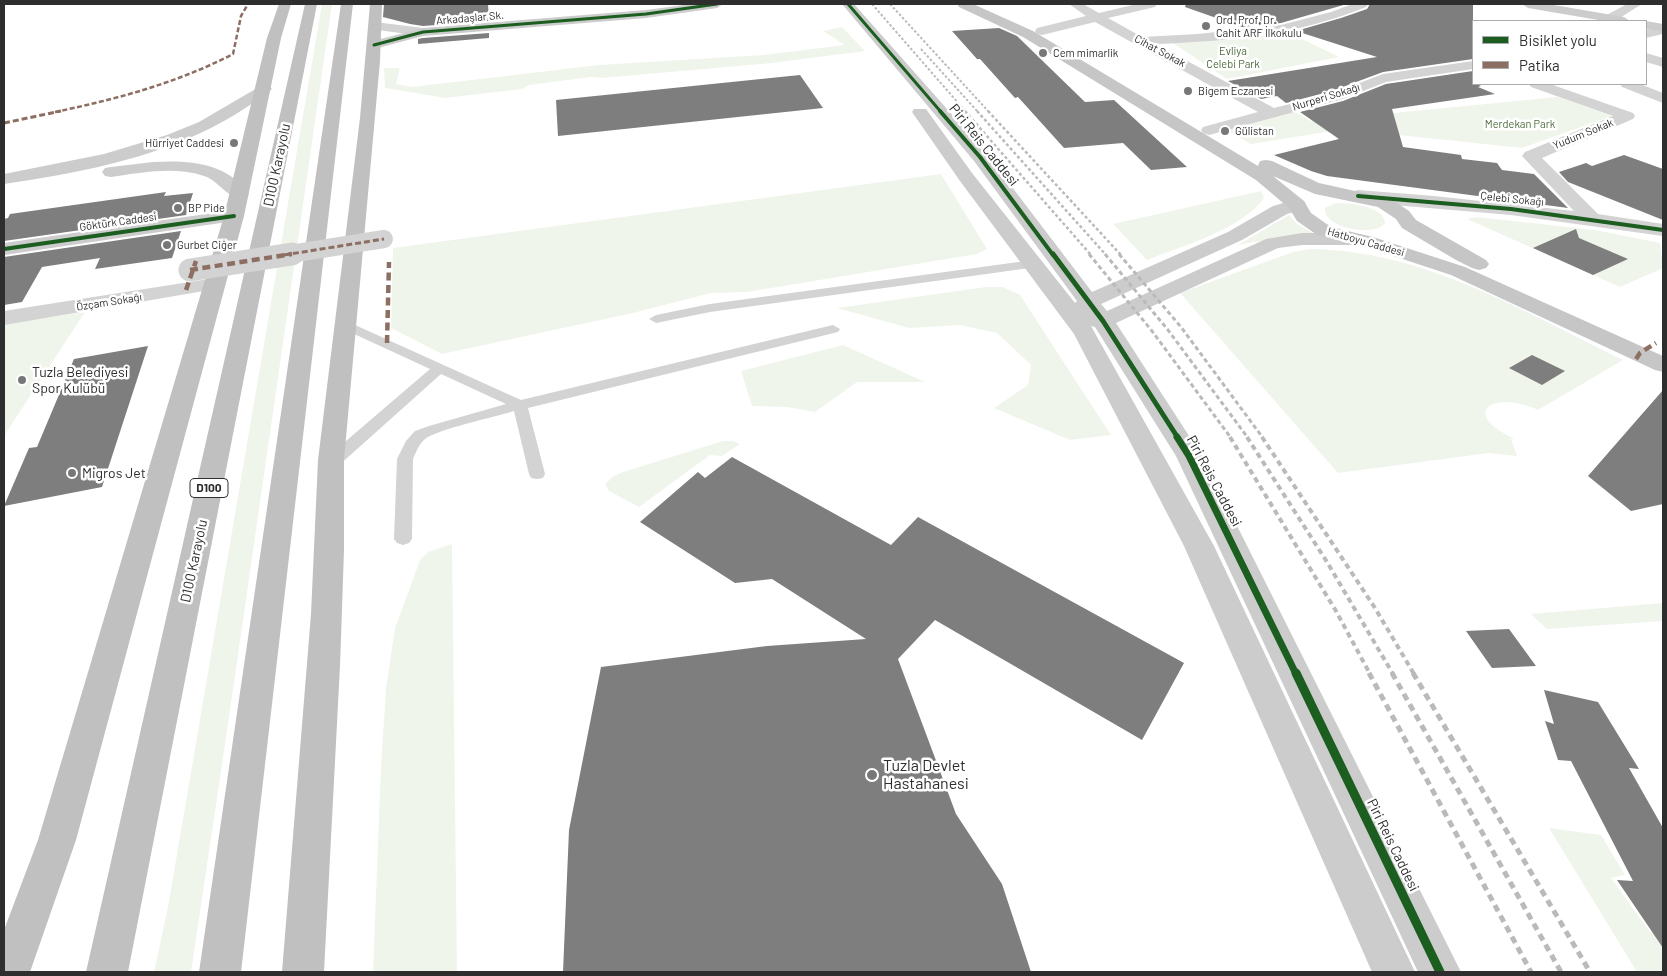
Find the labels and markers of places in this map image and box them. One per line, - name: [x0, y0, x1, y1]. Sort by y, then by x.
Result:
- place label: Ord. Prof. Dr. Cahit ARF İlkokulu: [1216, 13, 1302, 39]
- marker: Ord. Prof. Dr. Cahit ARF İlkokulu: [1200, 20, 1212, 32]
- place label: Cem mimarlik: [1053, 46, 1118, 60]
- marker: Cem mimarlik: [1037, 47, 1049, 59]
- place label: Bigem Eczanesi: [1198, 84, 1273, 98]
- marker: Bigem Eczanesi: [1182, 85, 1194, 97]
- place label: Gülistan: [1235, 124, 1274, 138]
- marker: Gülistan: [1219, 125, 1231, 137]
- place label: Hürriyet Caddesi: [145, 136, 224, 150]
- marker: Hürriyet Caddesi: [228, 137, 240, 149]
- place label: BP Pide: [188, 201, 225, 215]
- marker: BP Pide: [172, 202, 184, 214]
- place label: Gurbet Ciğer: [177, 238, 237, 252]
- marker: Gurbet Ciğer: [161, 239, 173, 251]
- place label: Tuzla Belediyesi Spor Kulübü: [32, 364, 128, 397]
- marker: Tuzla Belediyesi Spor Kulübü: [16, 374, 28, 386]
- place label: Migros Jet: [82, 465, 146, 481]
- marker: Migros Jet: [66, 467, 78, 479]
- place label: Tuzla Devlet Hastahanesi: [883, 756, 969, 794]
- marker: Tuzla Devlet Hastahanesi: [865, 768, 879, 782]

